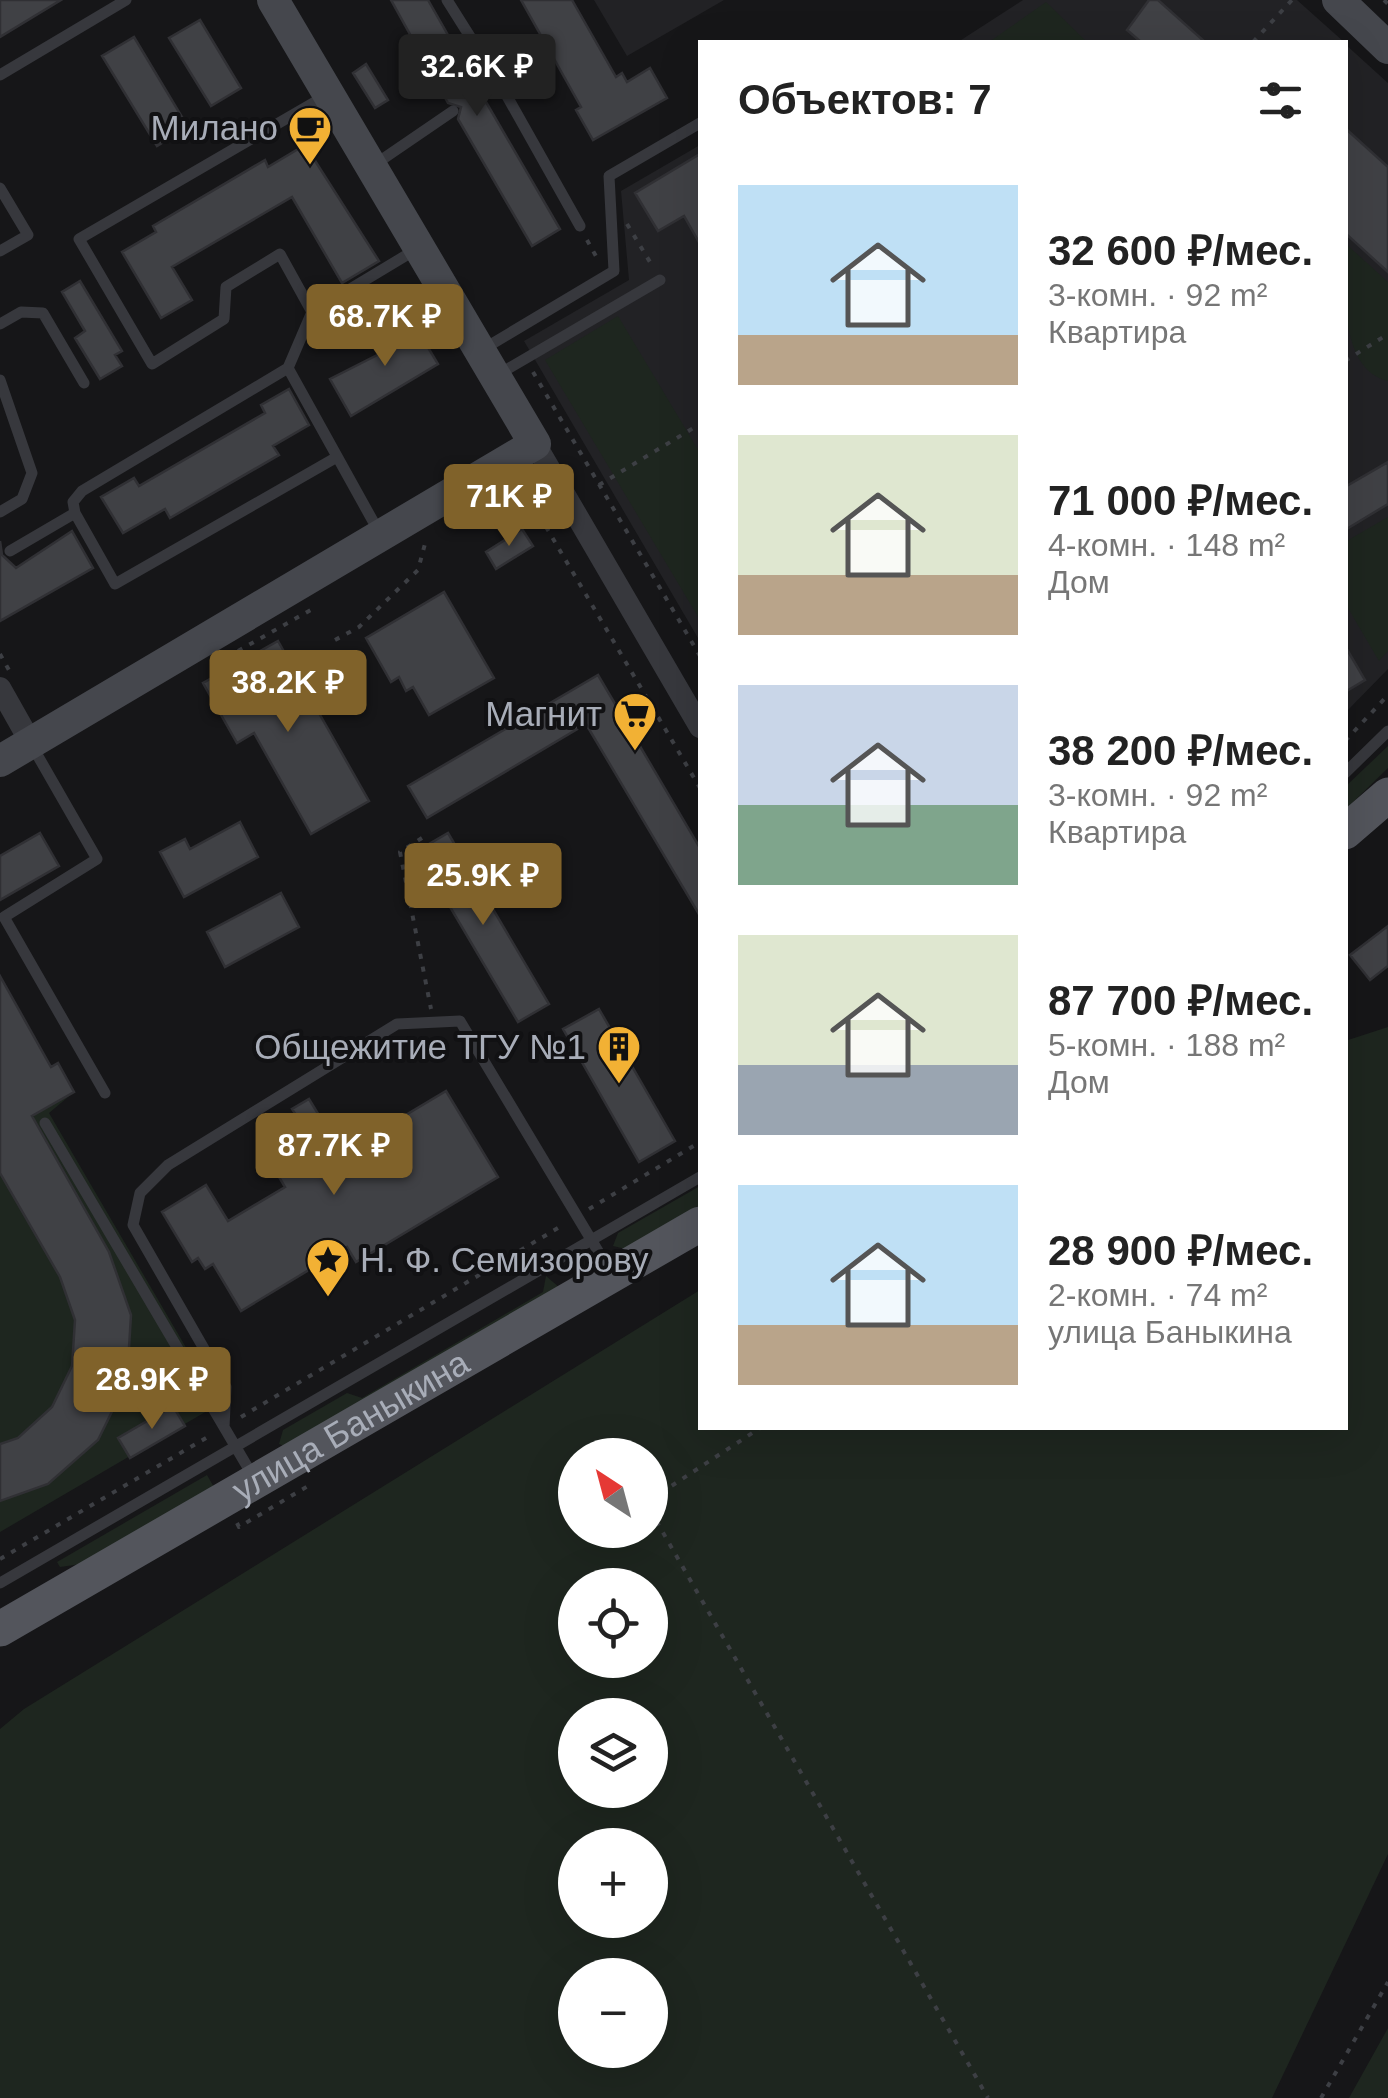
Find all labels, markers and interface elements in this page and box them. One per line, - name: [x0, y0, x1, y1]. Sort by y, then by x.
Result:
- pin: 32.6K ₽: [385, 34, 569, 119]
- text: 32.6K ₽: [421, 48, 533, 84]
- icon: filters: [1253, 73, 1308, 128]
- text: Объектов: 7: [738, 76, 992, 123]
- cafe icon: Милано: [287, 105, 333, 166]
- place label: Милано: [151, 108, 278, 147]
- icon: home: [818, 225, 938, 345]
- text: 32 600 ₽/мес.: [1048, 227, 1313, 274]
- text: 3-комн. · 92 m²: [1048, 277, 1267, 313]
- pin: 68.7K ₽: [293, 284, 477, 369]
- text: 68.7K ₽: [329, 298, 441, 334]
- text: Квартира: [1048, 314, 1186, 350]
- pin: 71K ₽: [439, 464, 579, 549]
- icon: home: [818, 475, 938, 595]
- text: 71 000 ₽/мес.: [1048, 477, 1313, 524]
- text: 71K ₽: [466, 478, 552, 514]
- text: 4-комн. · 148 m²: [1048, 527, 1285, 563]
- text: Дом: [1048, 564, 1110, 600]
- pin: 38.2K ₽: [196, 650, 380, 735]
- text: 38.2K ₽: [232, 664, 344, 700]
- supermarket icon: Магнит: [612, 691, 658, 752]
- place label: Магнит: [485, 694, 602, 733]
- icon: home: [818, 725, 938, 845]
- text: 38 200 ₽/мес.: [1048, 727, 1313, 774]
- text: 3-комн. · 92 m²: [1048, 777, 1267, 813]
- text: Квартира: [1048, 814, 1186, 850]
- pin: 25.9K ₽: [391, 843, 575, 928]
- text: 25.9K ₽: [427, 857, 539, 893]
- icon: home: [818, 975, 938, 1095]
- text: 87 700 ₽/мес.: [1048, 977, 1313, 1024]
- building icon: Общежитие ТГУ №1: [596, 1024, 642, 1085]
- place label: Общежитие ТГУ №1: [254, 1027, 586, 1066]
- text: 5-комн. · 188 m²: [1048, 1027, 1285, 1063]
- text: Дом: [1048, 1064, 1110, 1100]
- pin: 87.7K ₽: [242, 1113, 426, 1198]
- text: 87.7K ₽: [278, 1127, 390, 1163]
- icon: home: [818, 1225, 938, 1345]
- text: 28 900 ₽/мес.: [1048, 1227, 1313, 1274]
- place icon: Н. Ф. Семизорову: [305, 1237, 351, 1298]
- place label: Н. Ф. Семизорову: [360, 1240, 649, 1279]
- text: 2-комн. · 74 m²: [1048, 1277, 1267, 1313]
- text: улица Баныкина: [1048, 1314, 1292, 1350]
- street label: улица Баныкина: [225, 1342, 476, 1509]
- pin: 28.9K ₽: [60, 1347, 244, 1432]
- text: 28.9K ₽: [96, 1361, 208, 1397]
- north arrow: [558, 1438, 668, 1548]
- map controls: [558, 1438, 668, 2068]
- button: locate: [558, 1568, 668, 1678]
- button: layers: [558, 1698, 668, 1808]
- button: +: [558, 1828, 668, 1938]
- button: −: [558, 1958, 668, 2068]

